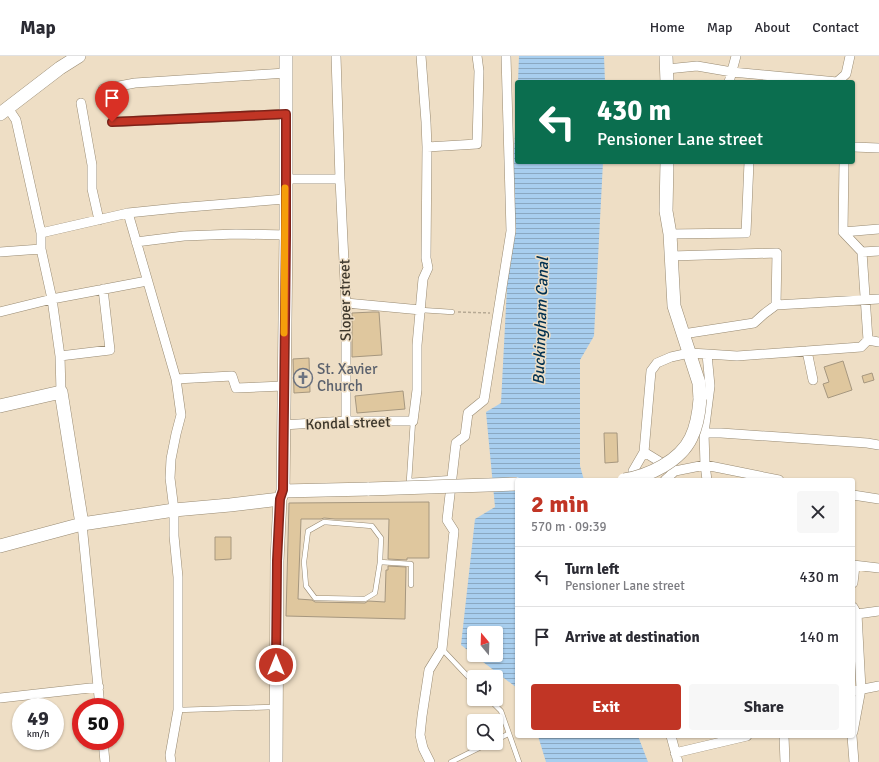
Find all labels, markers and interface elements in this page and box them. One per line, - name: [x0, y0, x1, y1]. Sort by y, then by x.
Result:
- text: Map: [20, 16, 56, 40]
- text: Home: [650, 19, 685, 36]
- text: Map: [707, 19, 732, 36]
- text: About: [754, 19, 790, 36]
- text: Contact: [812, 19, 859, 36]
- pin: [95, 81, 129, 122]
- icon: arrive: [101, 87, 123, 109]
- text: 430 m: [597, 94, 671, 128]
- icon: left: [531, 96, 583, 148]
- text: Pensioner Lane street: [597, 128, 763, 150]
- water label: Buckingham Canal: [529, 256, 553, 385]
- street label: Sloper street: [335, 259, 355, 341]
- place label: St. Xavier Church: [317, 360, 378, 395]
- church icon: St. Xavier Church: [292, 367, 314, 389]
- street label: Kondal street: [305, 413, 391, 433]
- text: 2 min: [531, 489, 589, 519]
- button: close: [797, 491, 839, 533]
- text: 570 m · 09:39: [531, 519, 607, 535]
- text: Turn left: [565, 560, 619, 578]
- icon: left: [531, 566, 553, 588]
- text: 430 m: [799, 568, 839, 586]
- text: Pensioner Lane street: [565, 578, 685, 594]
- north arrow: [467, 626, 503, 662]
- map controls: [467, 626, 503, 750]
- icon: arrive: [531, 626, 553, 648]
- text: Arrive at destination: [565, 628, 700, 646]
- text: 140 m: [799, 628, 839, 646]
- position arrow: [255, 644, 297, 686]
- button: sound: [467, 670, 503, 706]
- button: Exit: [531, 684, 681, 730]
- button: Share: [689, 684, 839, 730]
- speed limit sign: 50: [72, 698, 124, 750]
- text: 49: [27, 706, 49, 731]
- button: search: [467, 714, 503, 750]
- text: km/h: [27, 728, 49, 740]

